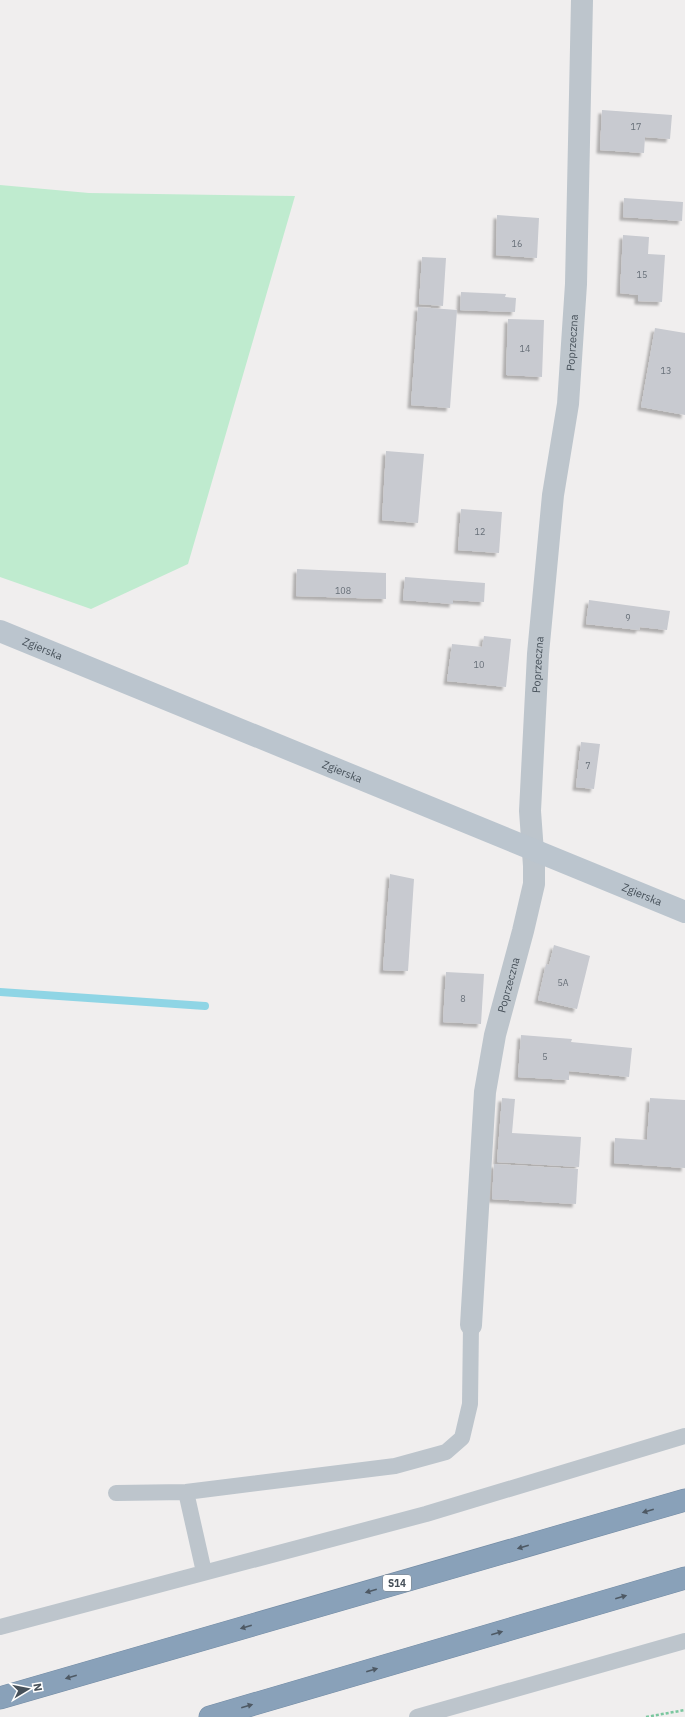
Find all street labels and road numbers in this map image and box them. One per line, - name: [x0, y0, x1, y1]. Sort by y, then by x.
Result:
- street label: Poprzeczna: [563, 314, 581, 372]
- street label: Zgierska: [20, 634, 65, 663]
- street label: Poprzeczna: [529, 635, 547, 693]
- street label: Zgierska: [320, 757, 365, 786]
- street label: Zgierska: [620, 880, 664, 909]
- street label: Poprzeczna: [494, 956, 523, 1014]
- road number: S14: [383, 1575, 411, 1591]

